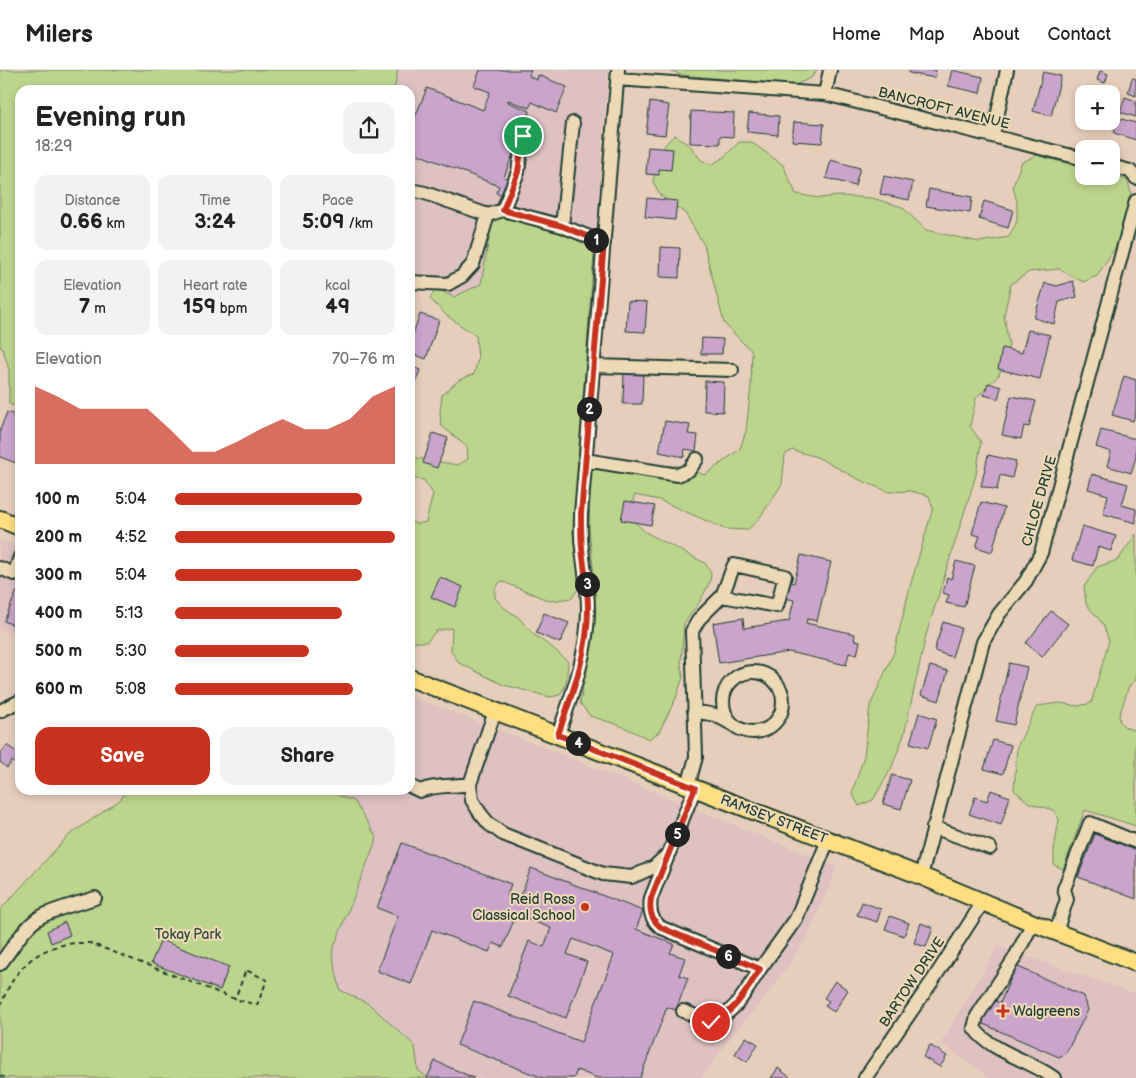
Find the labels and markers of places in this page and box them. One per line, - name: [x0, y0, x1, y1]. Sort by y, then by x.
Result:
- pin: [502, 115, 544, 157]
- pin: 1: [584, 228, 608, 252]
- pin: 2: [576, 396, 602, 422]
- pin: 3: [574, 572, 600, 596]
- pin: 4: [566, 730, 590, 756]
- pin: 5: [664, 822, 690, 846]
- place label: Reid Ross Classical School: [472, 891, 575, 924]
- marker: Reid Ross Classical School: [579, 901, 591, 913]
- pin: 6: [716, 944, 740, 968]
- pin: [690, 1001, 732, 1043]
- place label: Walgreens: [1013, 1003, 1080, 1020]
- marker: Walgreens: [997, 1005, 1009, 1017]

